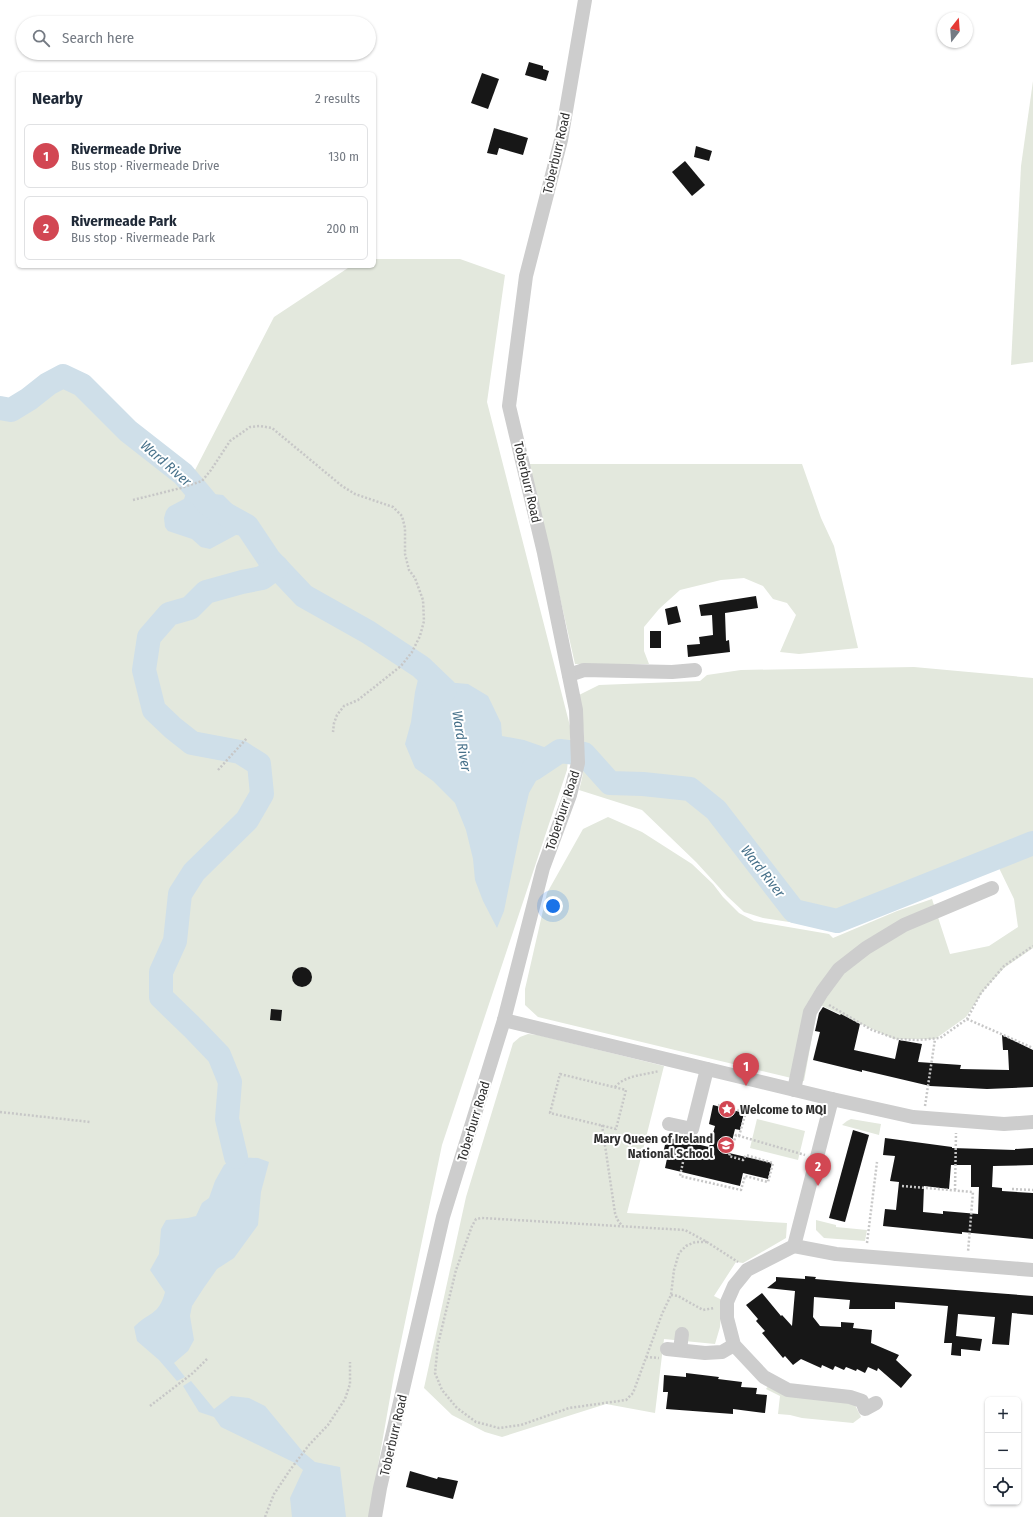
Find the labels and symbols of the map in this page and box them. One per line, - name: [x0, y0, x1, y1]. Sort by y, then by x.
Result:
- north arrow: [937, 12, 973, 48]
- street label: Toberburr Road: [540, 111, 573, 195]
- water label: Ward River: [137, 437, 195, 491]
- street label: Toberburr Road: [511, 440, 544, 524]
- water label: Ward River: [448, 709, 475, 774]
- street label: Toberburr Road: [543, 768, 582, 852]
- water label: Ward River: [737, 842, 789, 902]
- your location: [543, 896, 563, 916]
- pin: 1: [733, 1053, 759, 1086]
- street label: Toberburr Road: [454, 1079, 493, 1163]
- place icon: Welcome to MQI: [717, 1099, 737, 1119]
- place label: Welcome to MQI: [740, 1102, 826, 1117]
- place label: Mary Queen of Ireland National School: [594, 1131, 713, 1161]
- school or university icon: Mary Queen of Ireland National School: [716, 1135, 736, 1155]
- pin: 2: [805, 1153, 831, 1186]
- street label: Toberburr Road: [377, 1393, 410, 1477]

